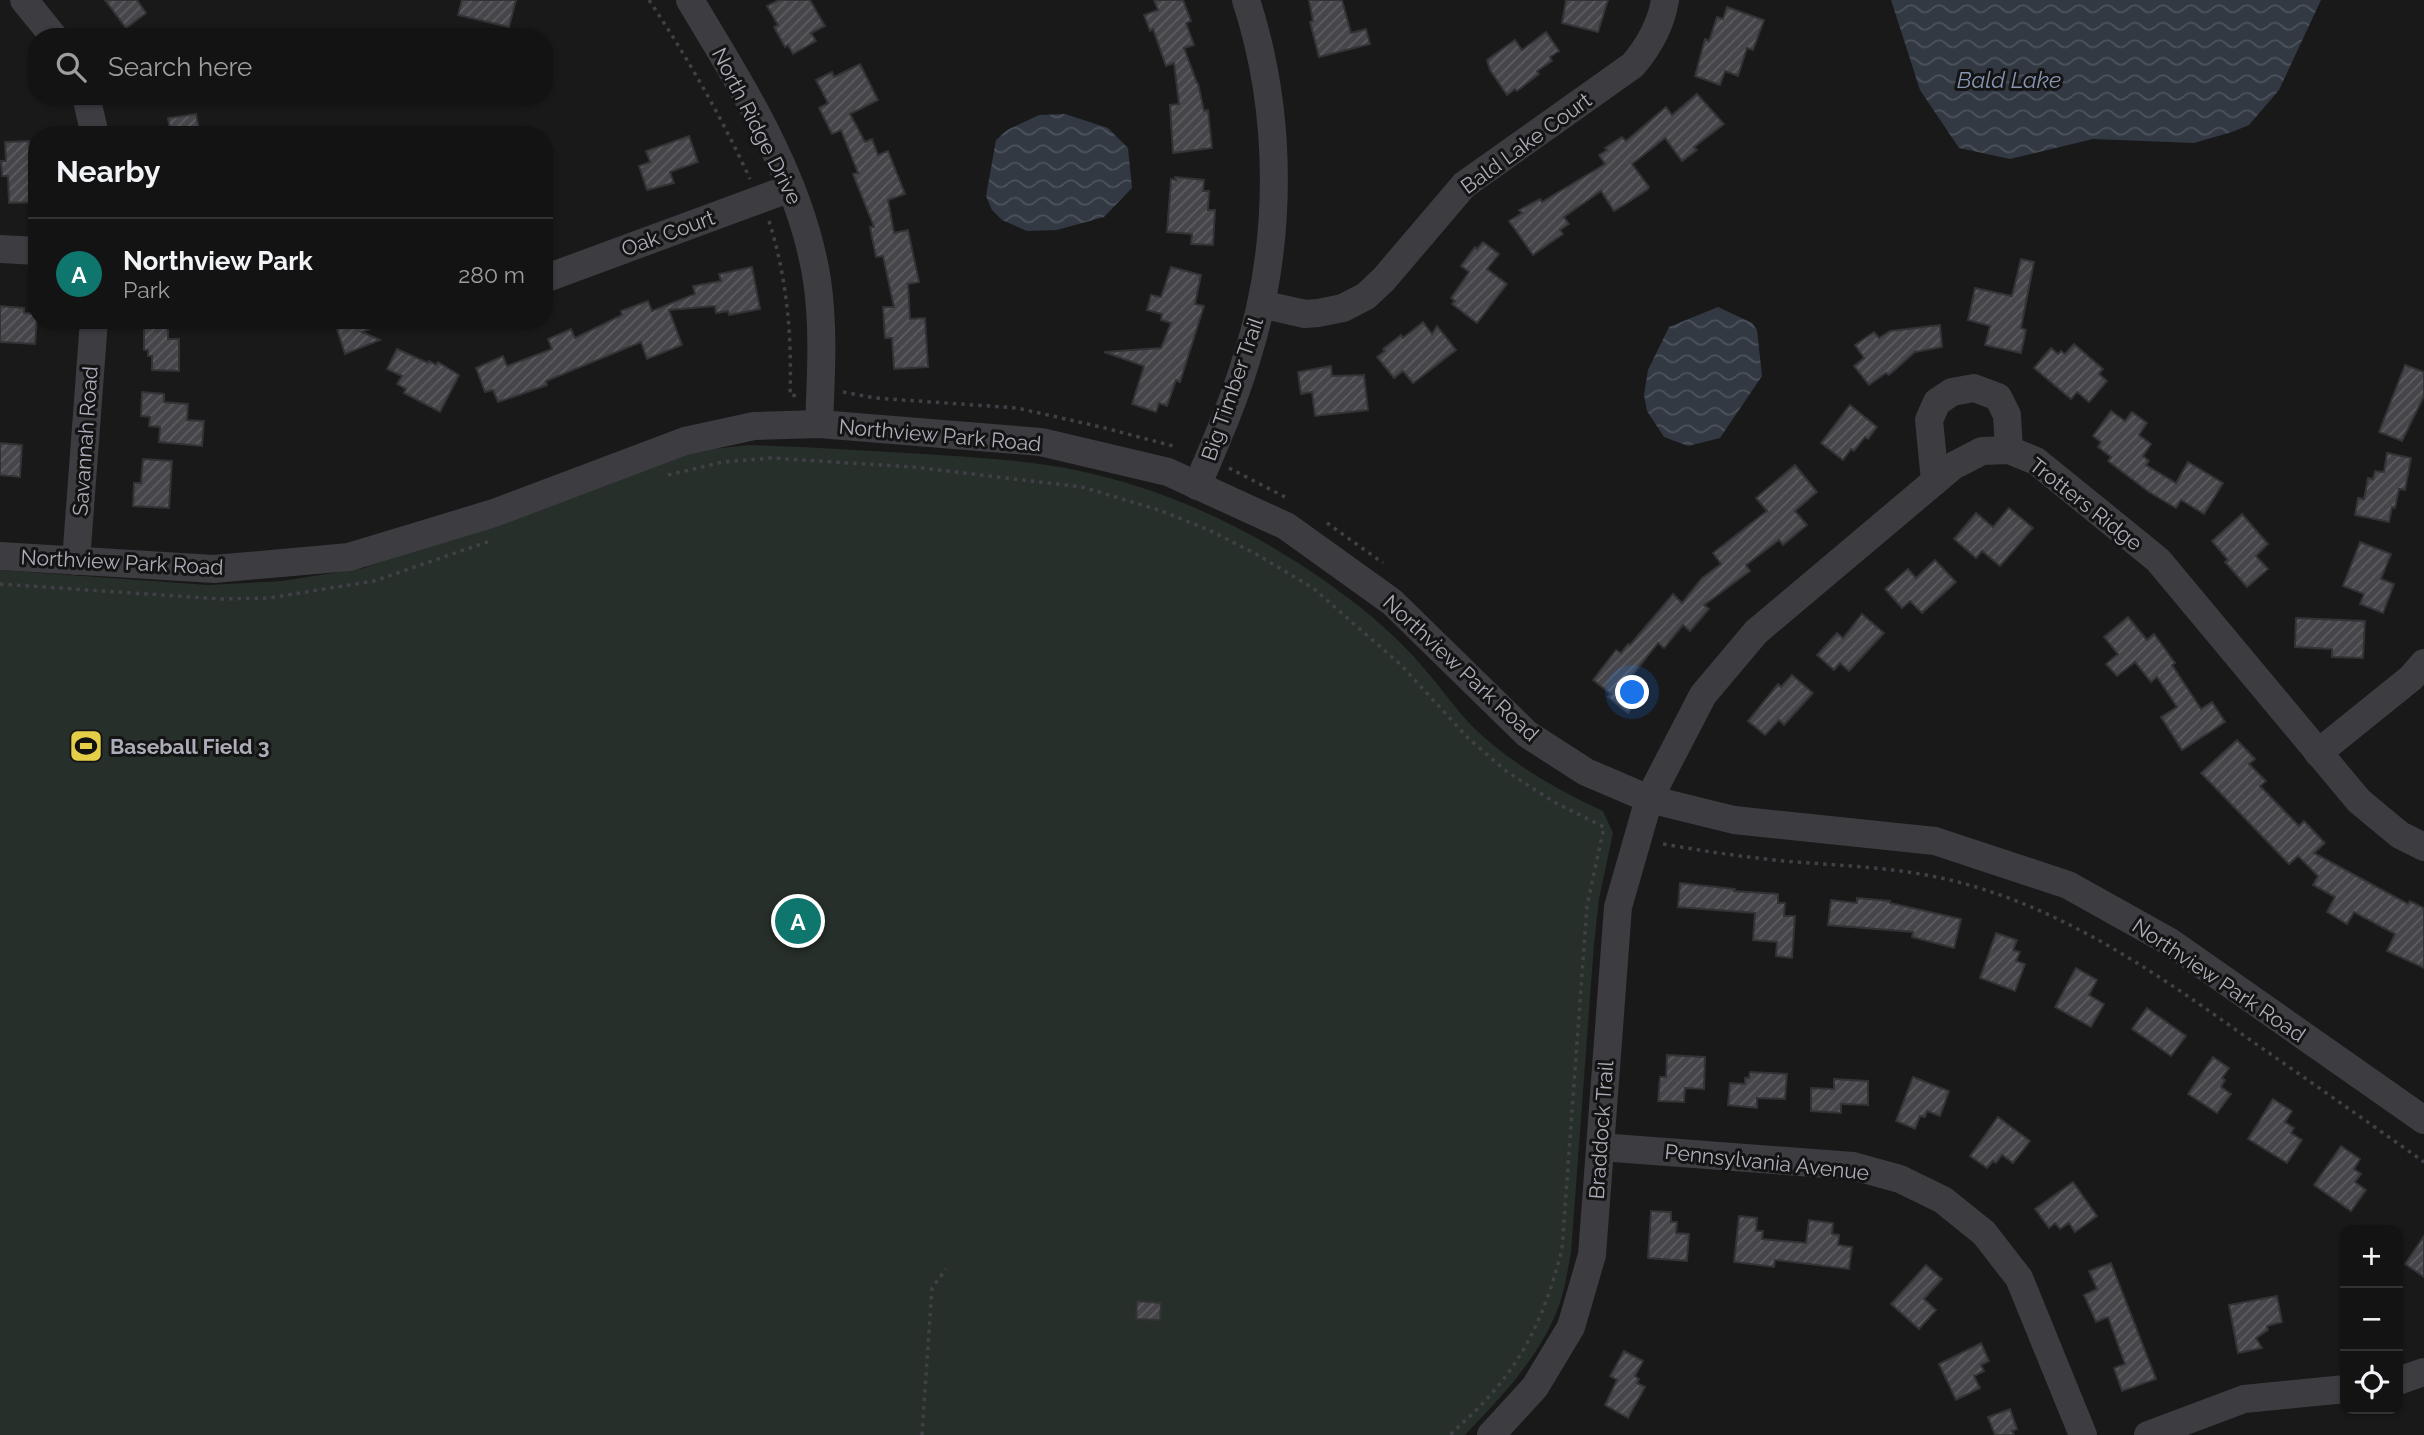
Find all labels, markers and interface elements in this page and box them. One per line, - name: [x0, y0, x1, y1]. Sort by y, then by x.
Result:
- search box: [28, 28, 553, 105]
- street label: North Ridge Drive: [707, 43, 807, 209]
- icon: search: [52, 48, 90, 86]
- text: Search here: [108, 52, 252, 82]
- water label: Bald Lake: [1957, 66, 2061, 93]
- street label: Bald Lake Court: [1456, 87, 1596, 199]
- text: Nearby: [56, 154, 160, 189]
- street label: Oak Court: [618, 205, 718, 261]
- text: Northview Park: [123, 246, 313, 276]
- text: A: [71, 261, 87, 288]
- text: 280 m: [458, 261, 525, 288]
- text: Park: [123, 276, 170, 303]
- street label: Big Timber Trail: [1196, 314, 1268, 464]
- street label: Savannah Road: [67, 365, 103, 517]
- street label: Northview Park Road: [838, 414, 1042, 456]
- street label: Trotters Ridge: [2025, 452, 2147, 556]
- street label: Northview Park Road: [20, 544, 224, 580]
- street label: Northview Park Road: [1378, 590, 1544, 746]
- your location: [1615, 675, 1649, 709]
- sports icon: Baseball Field 3: [67, 727, 105, 765]
- place label: Baseball Field 3: [110, 734, 269, 759]
- pin: A: [775, 895, 821, 947]
- street label: Northview Park Road: [2128, 913, 2310, 1047]
- street label: Braddock Trail: [1584, 1060, 1618, 1200]
- street label: Pennsylvania Avenue: [1664, 1139, 1870, 1185]
- map controls: [2340, 1225, 2403, 1414]
- button: +: [2340, 1225, 2403, 1288]
- button: −: [2340, 1288, 2403, 1351]
- button: locate: [2340, 1351, 2403, 1414]

